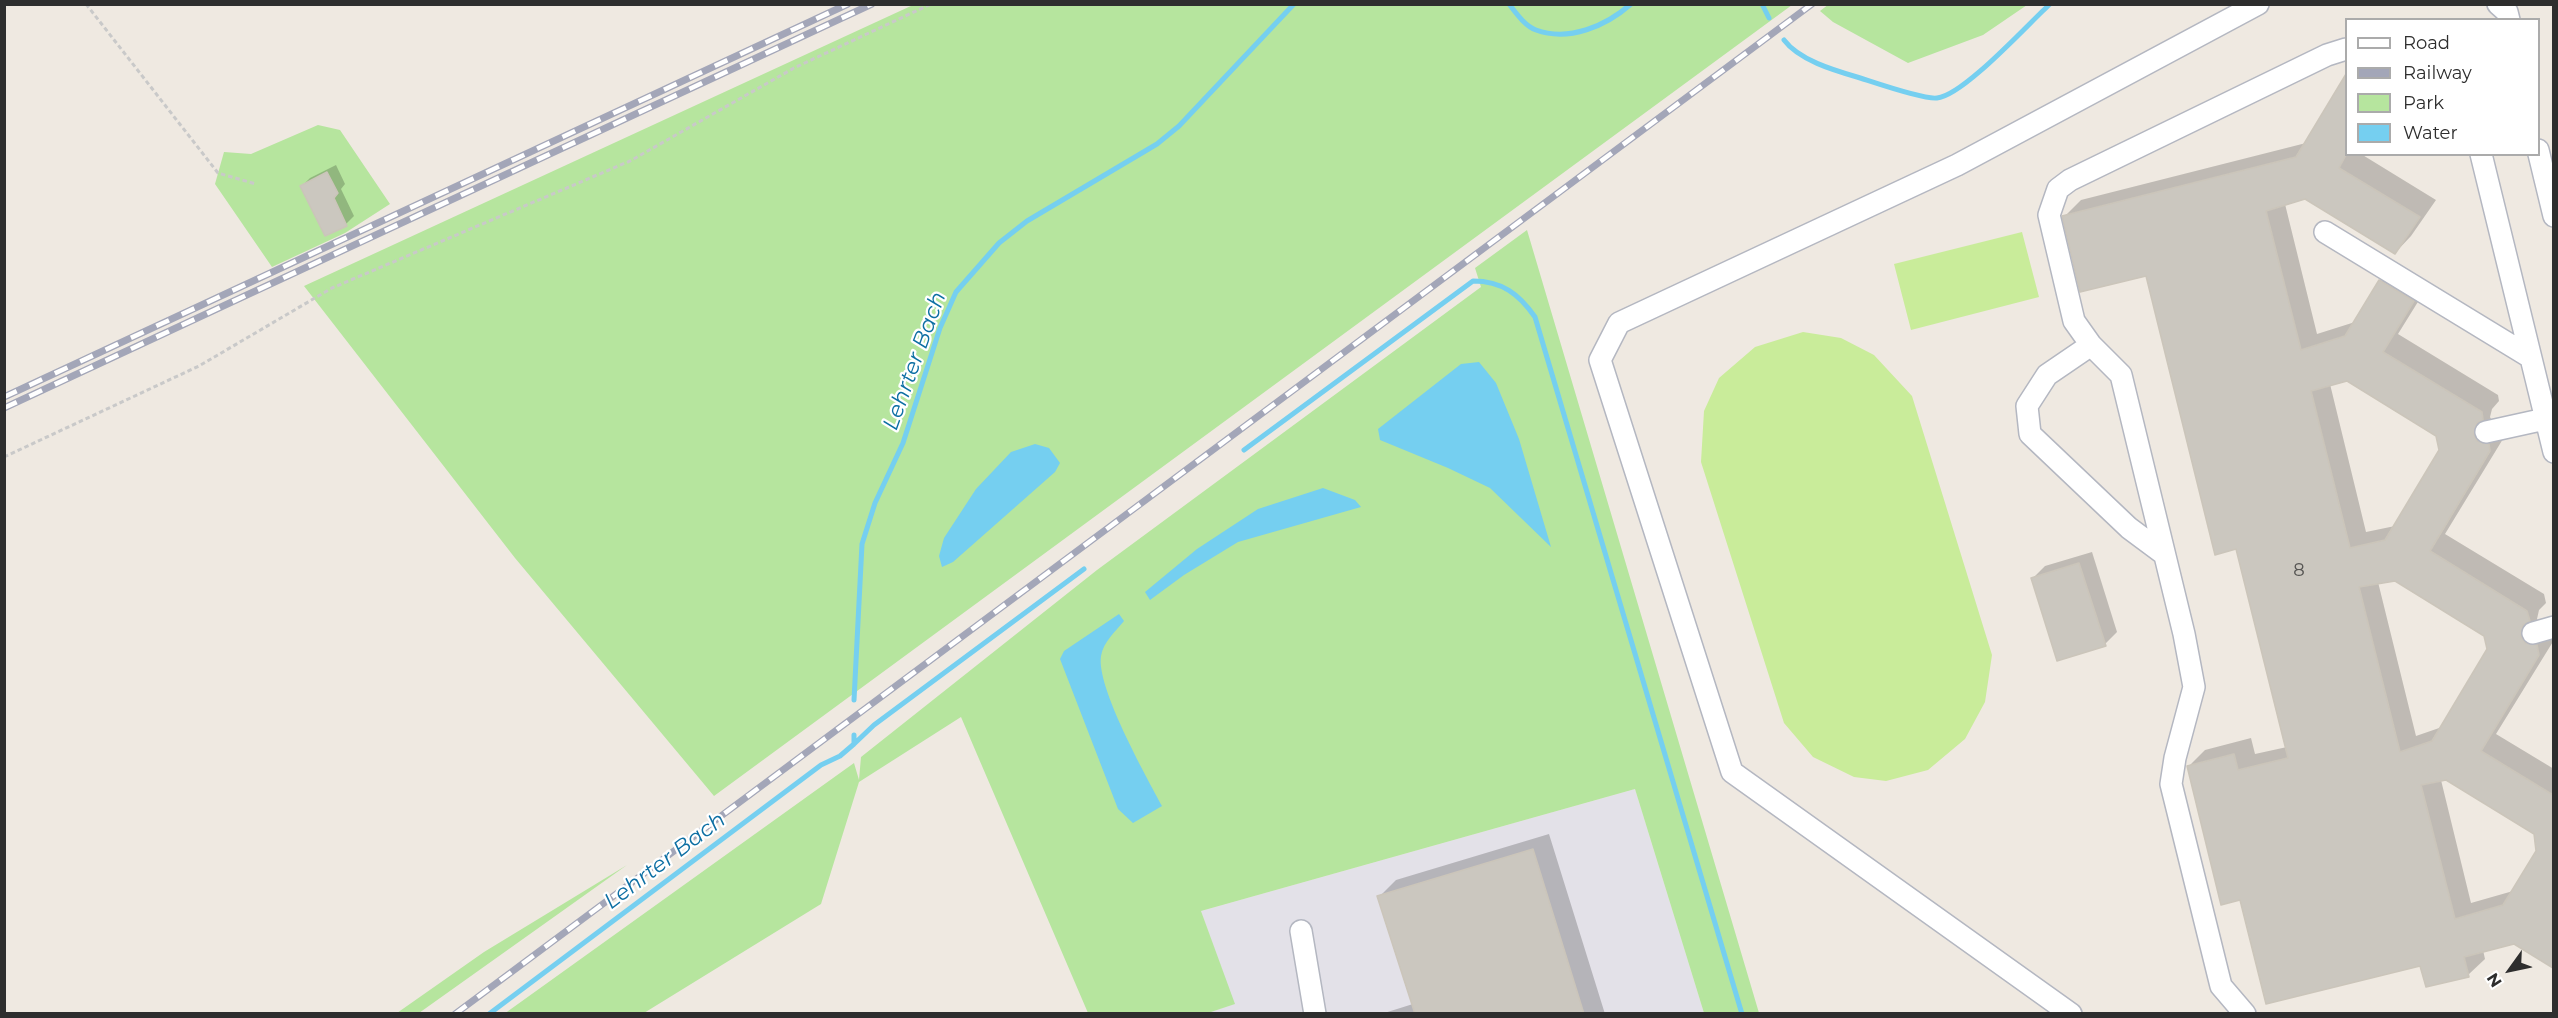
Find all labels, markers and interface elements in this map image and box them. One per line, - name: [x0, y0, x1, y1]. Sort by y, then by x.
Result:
- legend: [2345, 18, 2540, 156]
- text: Road: [2403, 32, 2450, 54]
- text: Railway: [2403, 62, 2472, 84]
- text: Park: [2403, 92, 2444, 114]
- text: Water: [2403, 122, 2458, 144]
- water label: Lehrter Bach: [878, 288, 952, 434]
- house number: 8: [2293, 560, 2305, 582]
- water label: Lehrter Bach: [599, 807, 731, 915]
- north arrow: [2480, 940, 2540, 1000]
- text: N: [2483, 969, 2506, 991]

